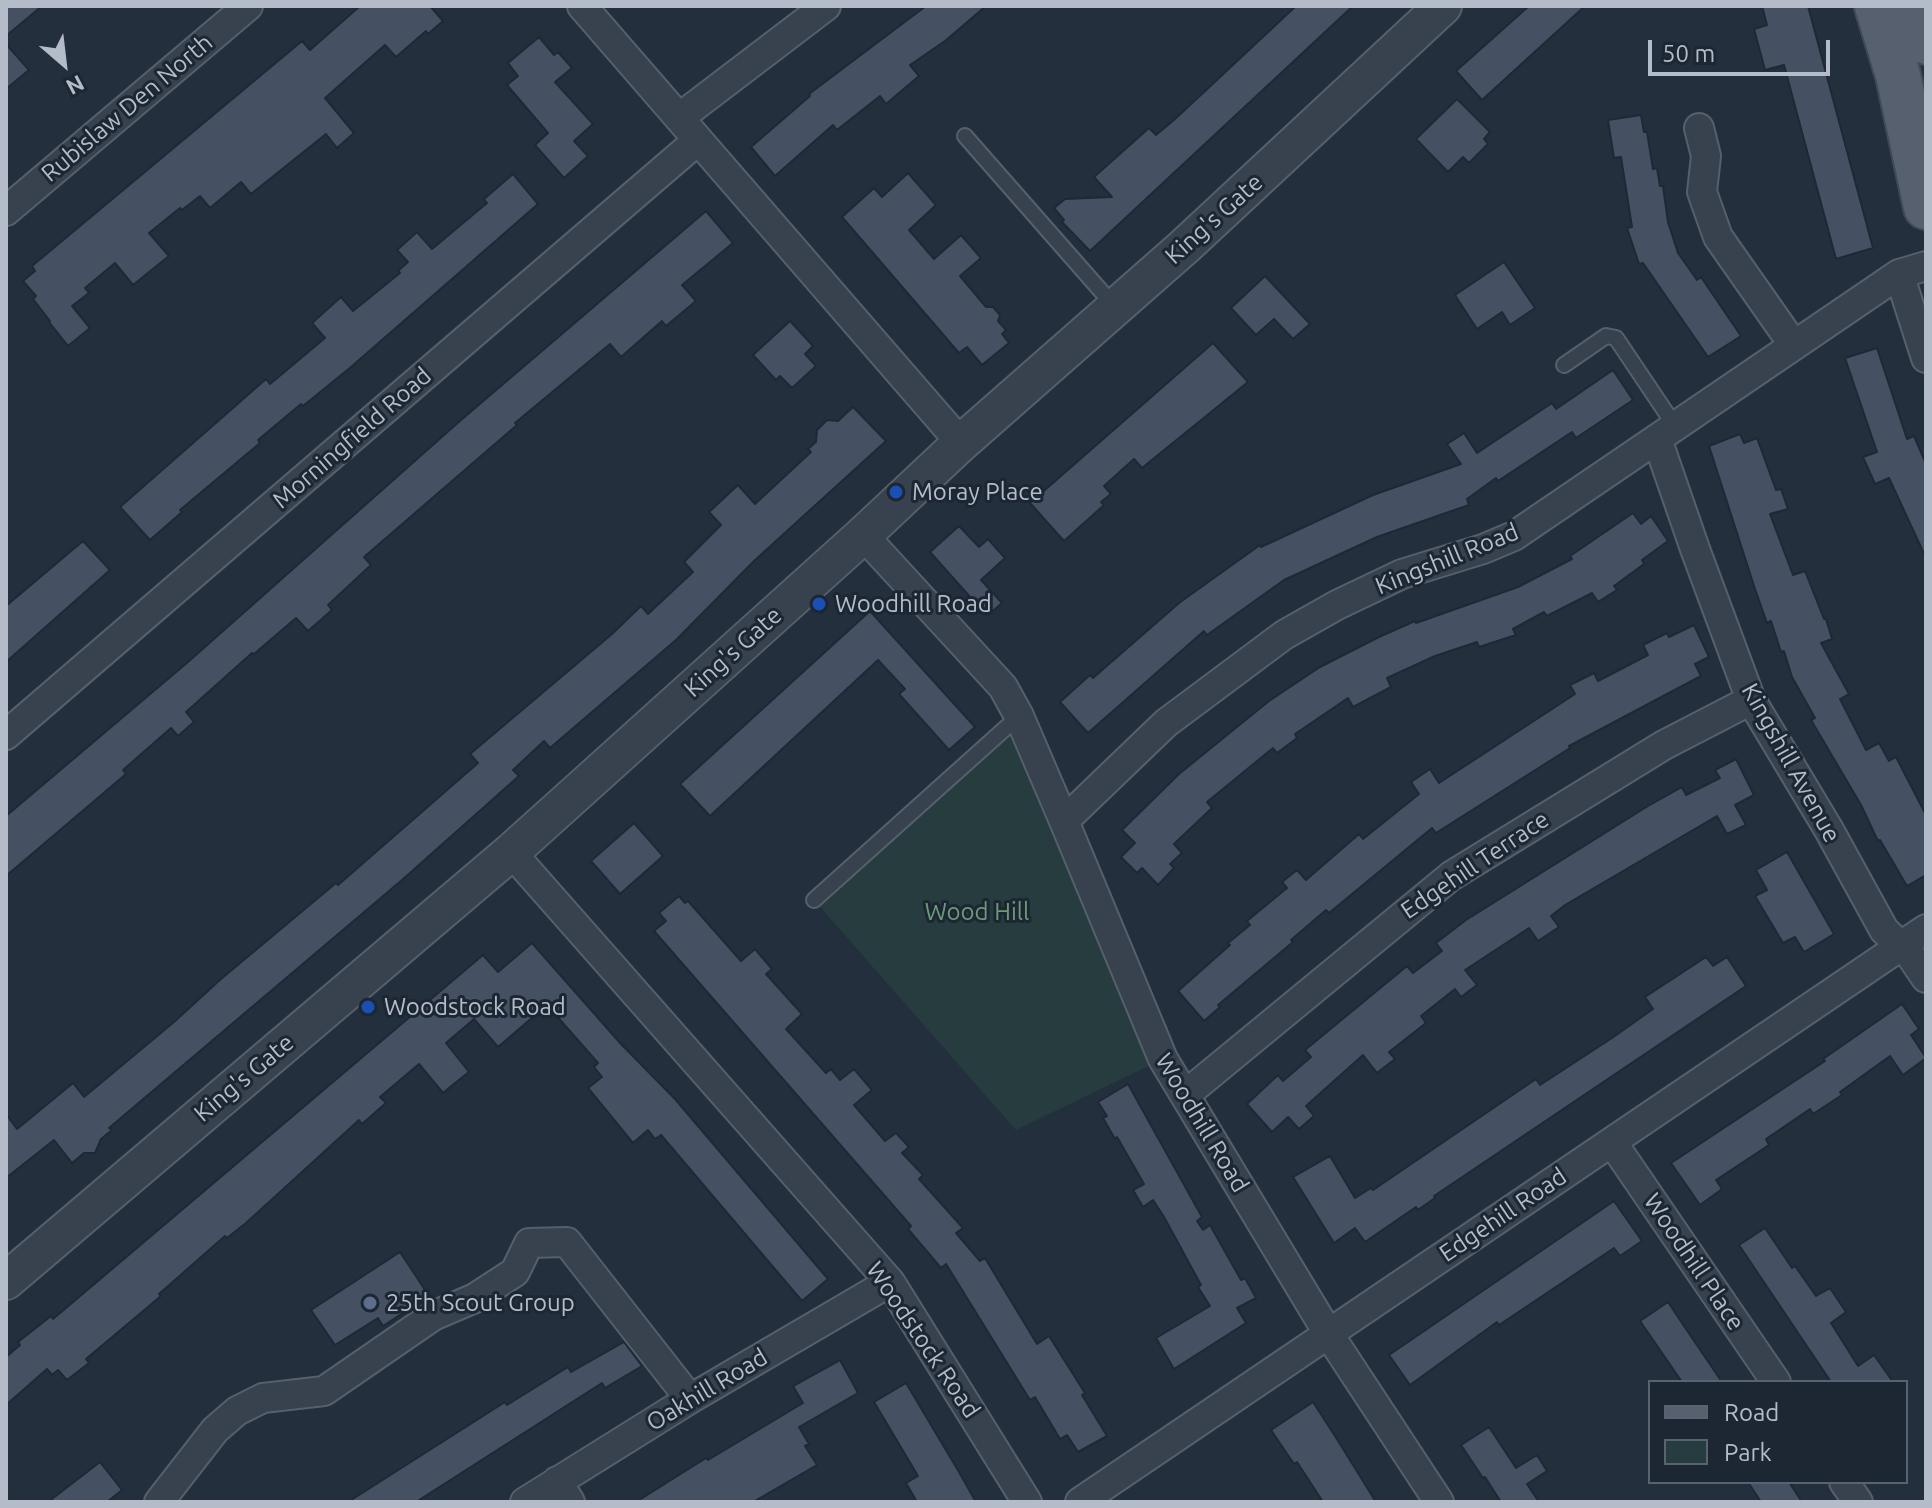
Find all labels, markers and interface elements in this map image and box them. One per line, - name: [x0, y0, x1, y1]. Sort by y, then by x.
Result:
- north arrow: [24, 24, 104, 104]
- scale bar: [1652, 24, 1834, 74]
- street label: Rubislaw Den North: [36, 28, 218, 188]
- text: 50 m: [1662, 40, 1715, 67]
- street label: King's Gate: [1159, 168, 1269, 270]
- street label: Morningfield Road: [267, 361, 437, 515]
- place label: Moray Place: [912, 478, 1043, 506]
- marker: Moray Place: [887, 483, 905, 501]
- street label: Kingshill Road: [1371, 517, 1523, 601]
- place label: Woodhill Road: [835, 590, 992, 618]
- marker: Woodhill Road: [810, 595, 828, 613]
- street label: King's Gate: [678, 601, 788, 703]
- street label: Kingshill Avenue: [1735, 678, 1847, 848]
- street label: Edgehill Terrace: [1396, 805, 1554, 925]
- park label: Wood Hill: [925, 898, 1029, 926]
- place label: Woodstock Road: [384, 993, 566, 1021]
- marker: Woodstock Road: [359, 998, 377, 1016]
- street label: King's Gate: [188, 1028, 300, 1128]
- street label: Woodhill Road: [1149, 1048, 1255, 1198]
- street label: Edgehill Road: [1434, 1162, 1572, 1268]
- street label: Woodhill Place: [1638, 1188, 1750, 1336]
- street label: Woodstock Road: [860, 1257, 986, 1423]
- place label: 25th Scout Group: [386, 1289, 575, 1317]
- marker: 25th Scout Group: [361, 1294, 379, 1312]
- street label: Oakhill Road: [641, 1343, 773, 1437]
- legend: [1648, 1380, 1908, 1484]
- text: Road: [1724, 1399, 1779, 1426]
- text: Park: [1724, 1439, 1772, 1466]

